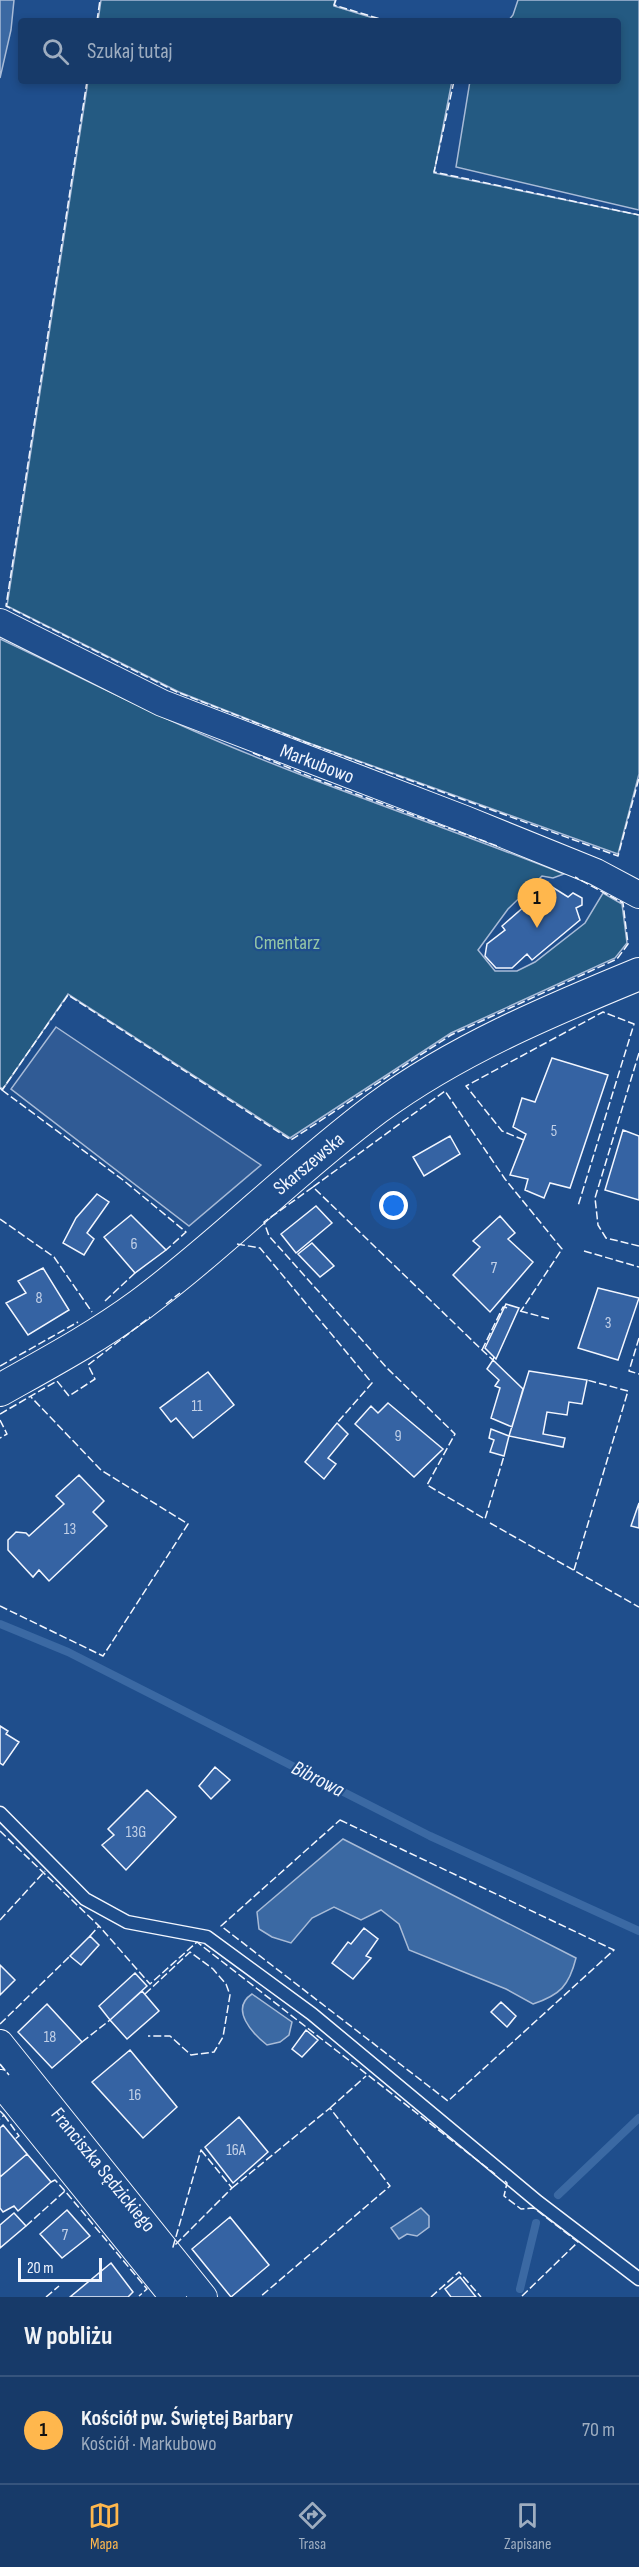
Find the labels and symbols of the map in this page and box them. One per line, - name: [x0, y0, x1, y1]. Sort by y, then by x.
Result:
- street label: Markubowo: [277, 739, 357, 789]
- pin: 1: [518, 878, 556, 928]
- park label: Cmentarz: [254, 931, 320, 955]
- house number: 5: [551, 1122, 557, 1141]
- street label: Skarszewska: [269, 1128, 349, 1200]
- your location: [379, 1191, 408, 1220]
- house number: 6: [130, 1235, 138, 1254]
- house number: 7: [491, 1259, 498, 1278]
- house number: 8: [35, 1289, 43, 1308]
- house number: 3: [605, 1314, 611, 1333]
- house number: 11: [191, 1397, 203, 1416]
- house number: 9: [394, 1427, 402, 1446]
- house number: 13: [64, 1520, 76, 1539]
- water label: Bibrowa: [288, 1755, 349, 1803]
- house number: 13G: [126, 1823, 146, 1842]
- house number: 18: [44, 2028, 56, 2047]
- house number: 16: [129, 2086, 141, 2105]
- street label: Franciszka Sędzickiego: [46, 2103, 160, 2237]
- house number: 16A: [226, 2141, 246, 2160]
- house number: 7: [62, 2226, 69, 2245]
- scale bar: [18, 2255, 102, 2282]

